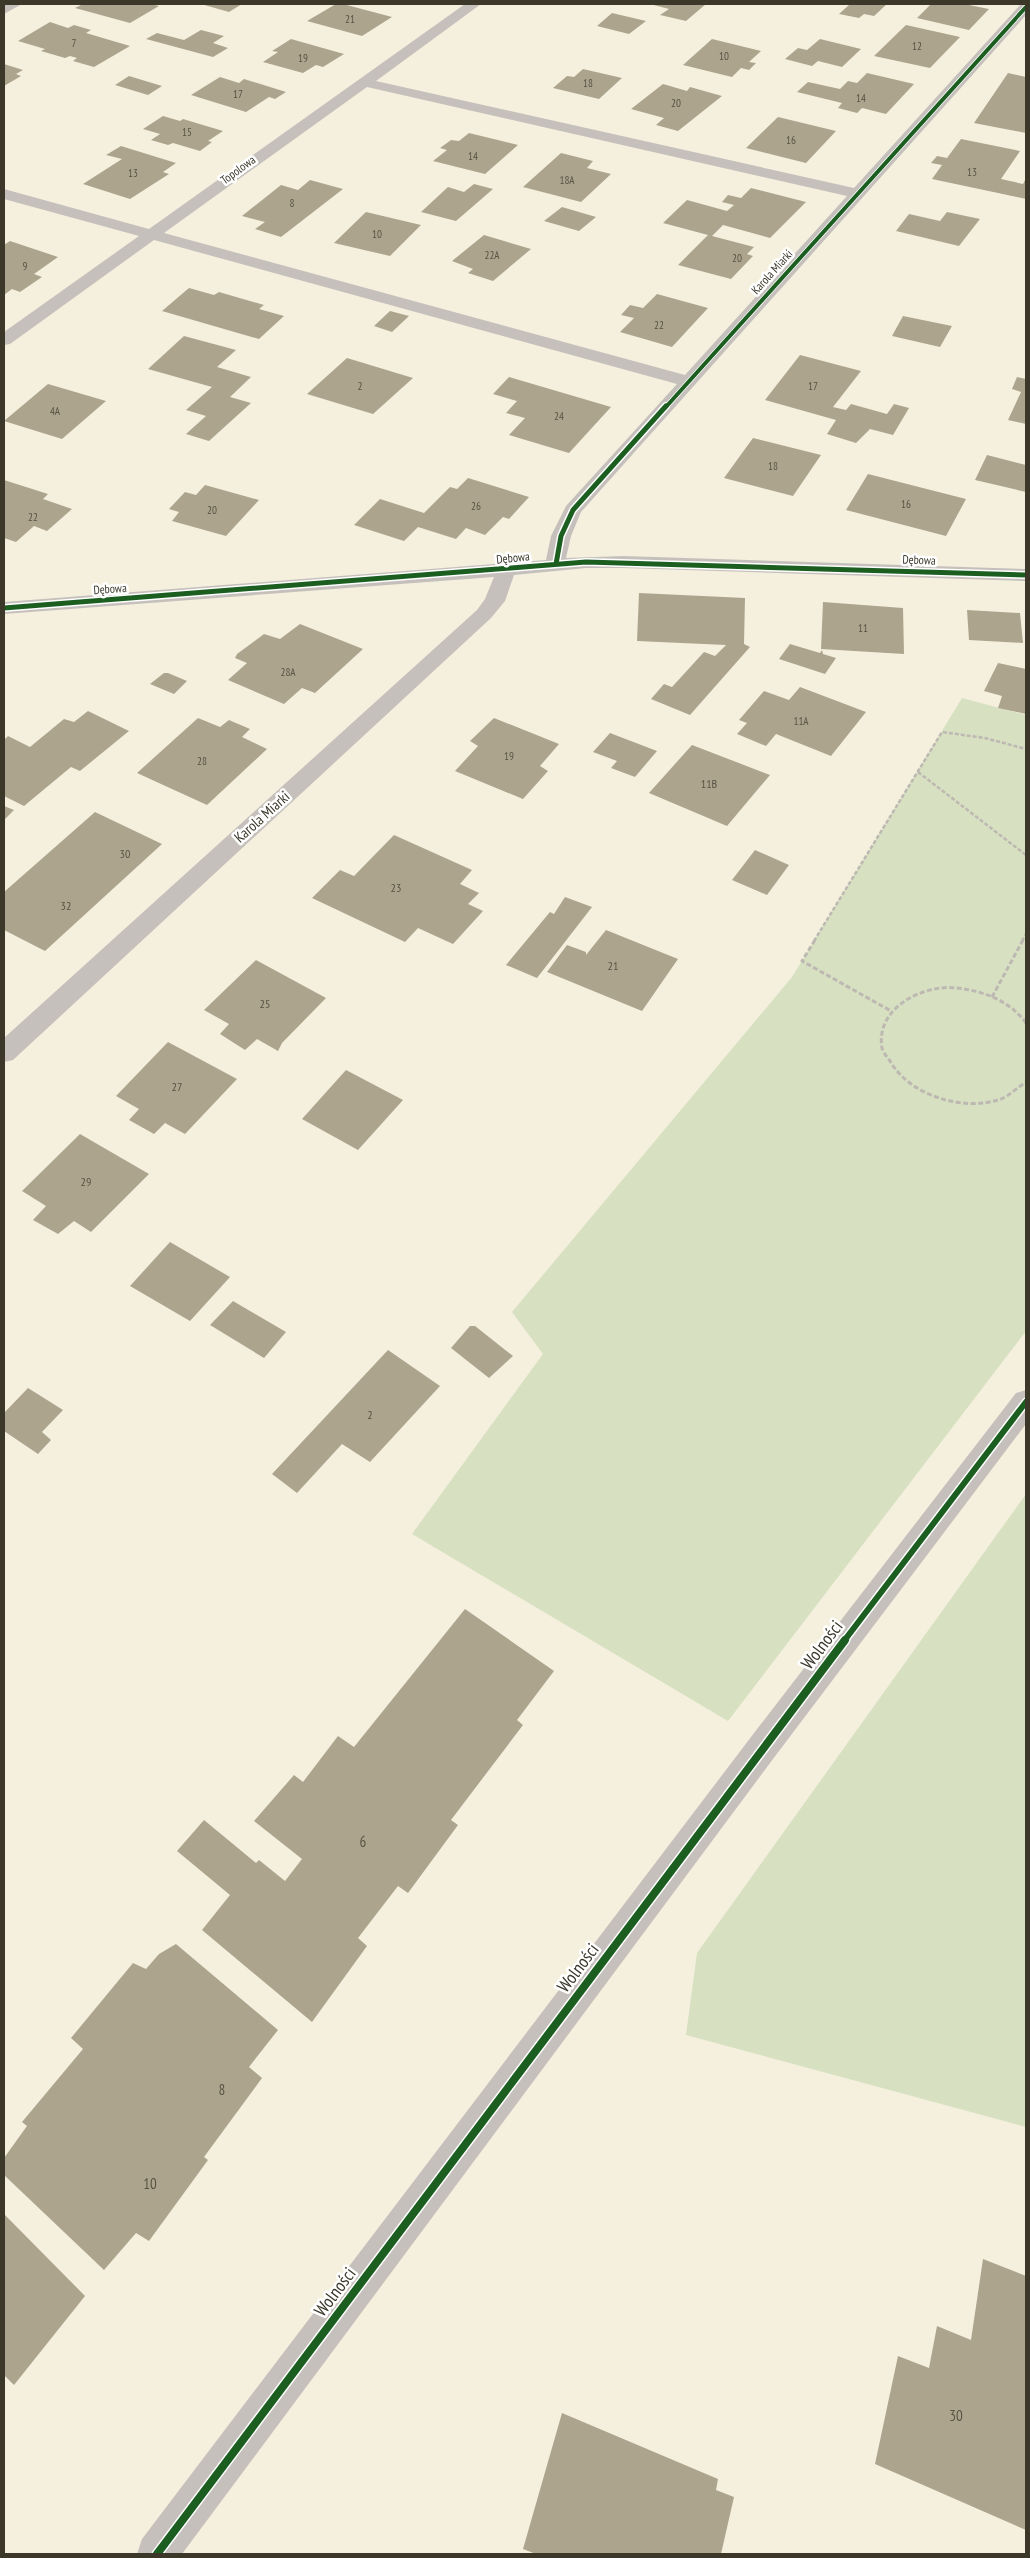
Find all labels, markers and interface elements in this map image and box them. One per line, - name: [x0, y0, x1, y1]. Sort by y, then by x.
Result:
- house number: 21: [345, 12, 355, 26]
- house number: 7: [72, 36, 77, 50]
- house number: 12: [912, 39, 922, 53]
- house number: 10: [719, 49, 729, 63]
- house number: 19: [298, 51, 308, 65]
- house number: 18: [583, 76, 593, 90]
- house number: 17: [233, 87, 243, 101]
- house number: 14: [856, 91, 866, 105]
- house number: 20: [671, 96, 681, 110]
- house number: 15: [182, 125, 192, 139]
- house number: 16: [786, 133, 796, 147]
- house number: 14: [468, 149, 478, 163]
- street label: Topolowa: [217, 152, 258, 187]
- house number: 13: [967, 165, 977, 179]
- house number: 13: [128, 166, 138, 180]
- house number: 18A: [559, 173, 575, 187]
- house number: 8: [290, 196, 295, 210]
- house number: 10: [372, 227, 382, 241]
- street label: Karola Miarki: [748, 246, 795, 297]
- house number: 22A: [484, 248, 500, 262]
- house number: 20: [732, 251, 742, 265]
- house number: 9: [23, 259, 28, 273]
- house number: 22: [654, 318, 664, 332]
- house number: 2: [358, 379, 363, 393]
- house number: 17: [808, 379, 818, 393]
- house number: 4A: [50, 404, 61, 418]
- house number: 24: [554, 409, 564, 423]
- house number: 18: [768, 459, 778, 473]
- house number: 16: [901, 497, 911, 511]
- house number: 26: [471, 499, 481, 513]
- house number: 20: [207, 503, 217, 517]
- house number: 22: [28, 510, 38, 524]
- street label: Dębowa: [496, 548, 531, 567]
- street label: Dębowa: [902, 551, 936, 568]
- street label: Dębowa: [93, 580, 127, 597]
- house number: 11: [858, 621, 868, 635]
- house number: 28A: [280, 665, 296, 679]
- house number: 11A: [793, 714, 809, 728]
- house number: 19: [504, 749, 514, 763]
- house number: 28: [197, 754, 207, 768]
- house number: 11B: [701, 776, 718, 791]
- street label: Karola Miarki: [230, 787, 293, 847]
- house number: 30: [120, 846, 130, 861]
- house number: 23: [391, 880, 401, 895]
- house number: 32: [61, 898, 71, 913]
- house number: 21: [608, 958, 618, 973]
- house number: 25: [260, 996, 270, 1011]
- house number: 27: [172, 1079, 182, 1094]
- house number: 29: [81, 1174, 91, 1189]
- house number: 2: [367, 1407, 373, 1422]
- street label: Wolności: [796, 1616, 847, 1674]
- house number: 6: [360, 1832, 367, 1851]
- street label: Wolności: [552, 1939, 603, 1997]
- house number: 8: [219, 2080, 225, 2099]
- house number: 10: [143, 2174, 157, 2193]
- street label: Wolności: [309, 2263, 360, 2321]
- house number: 30: [949, 2406, 963, 2425]

